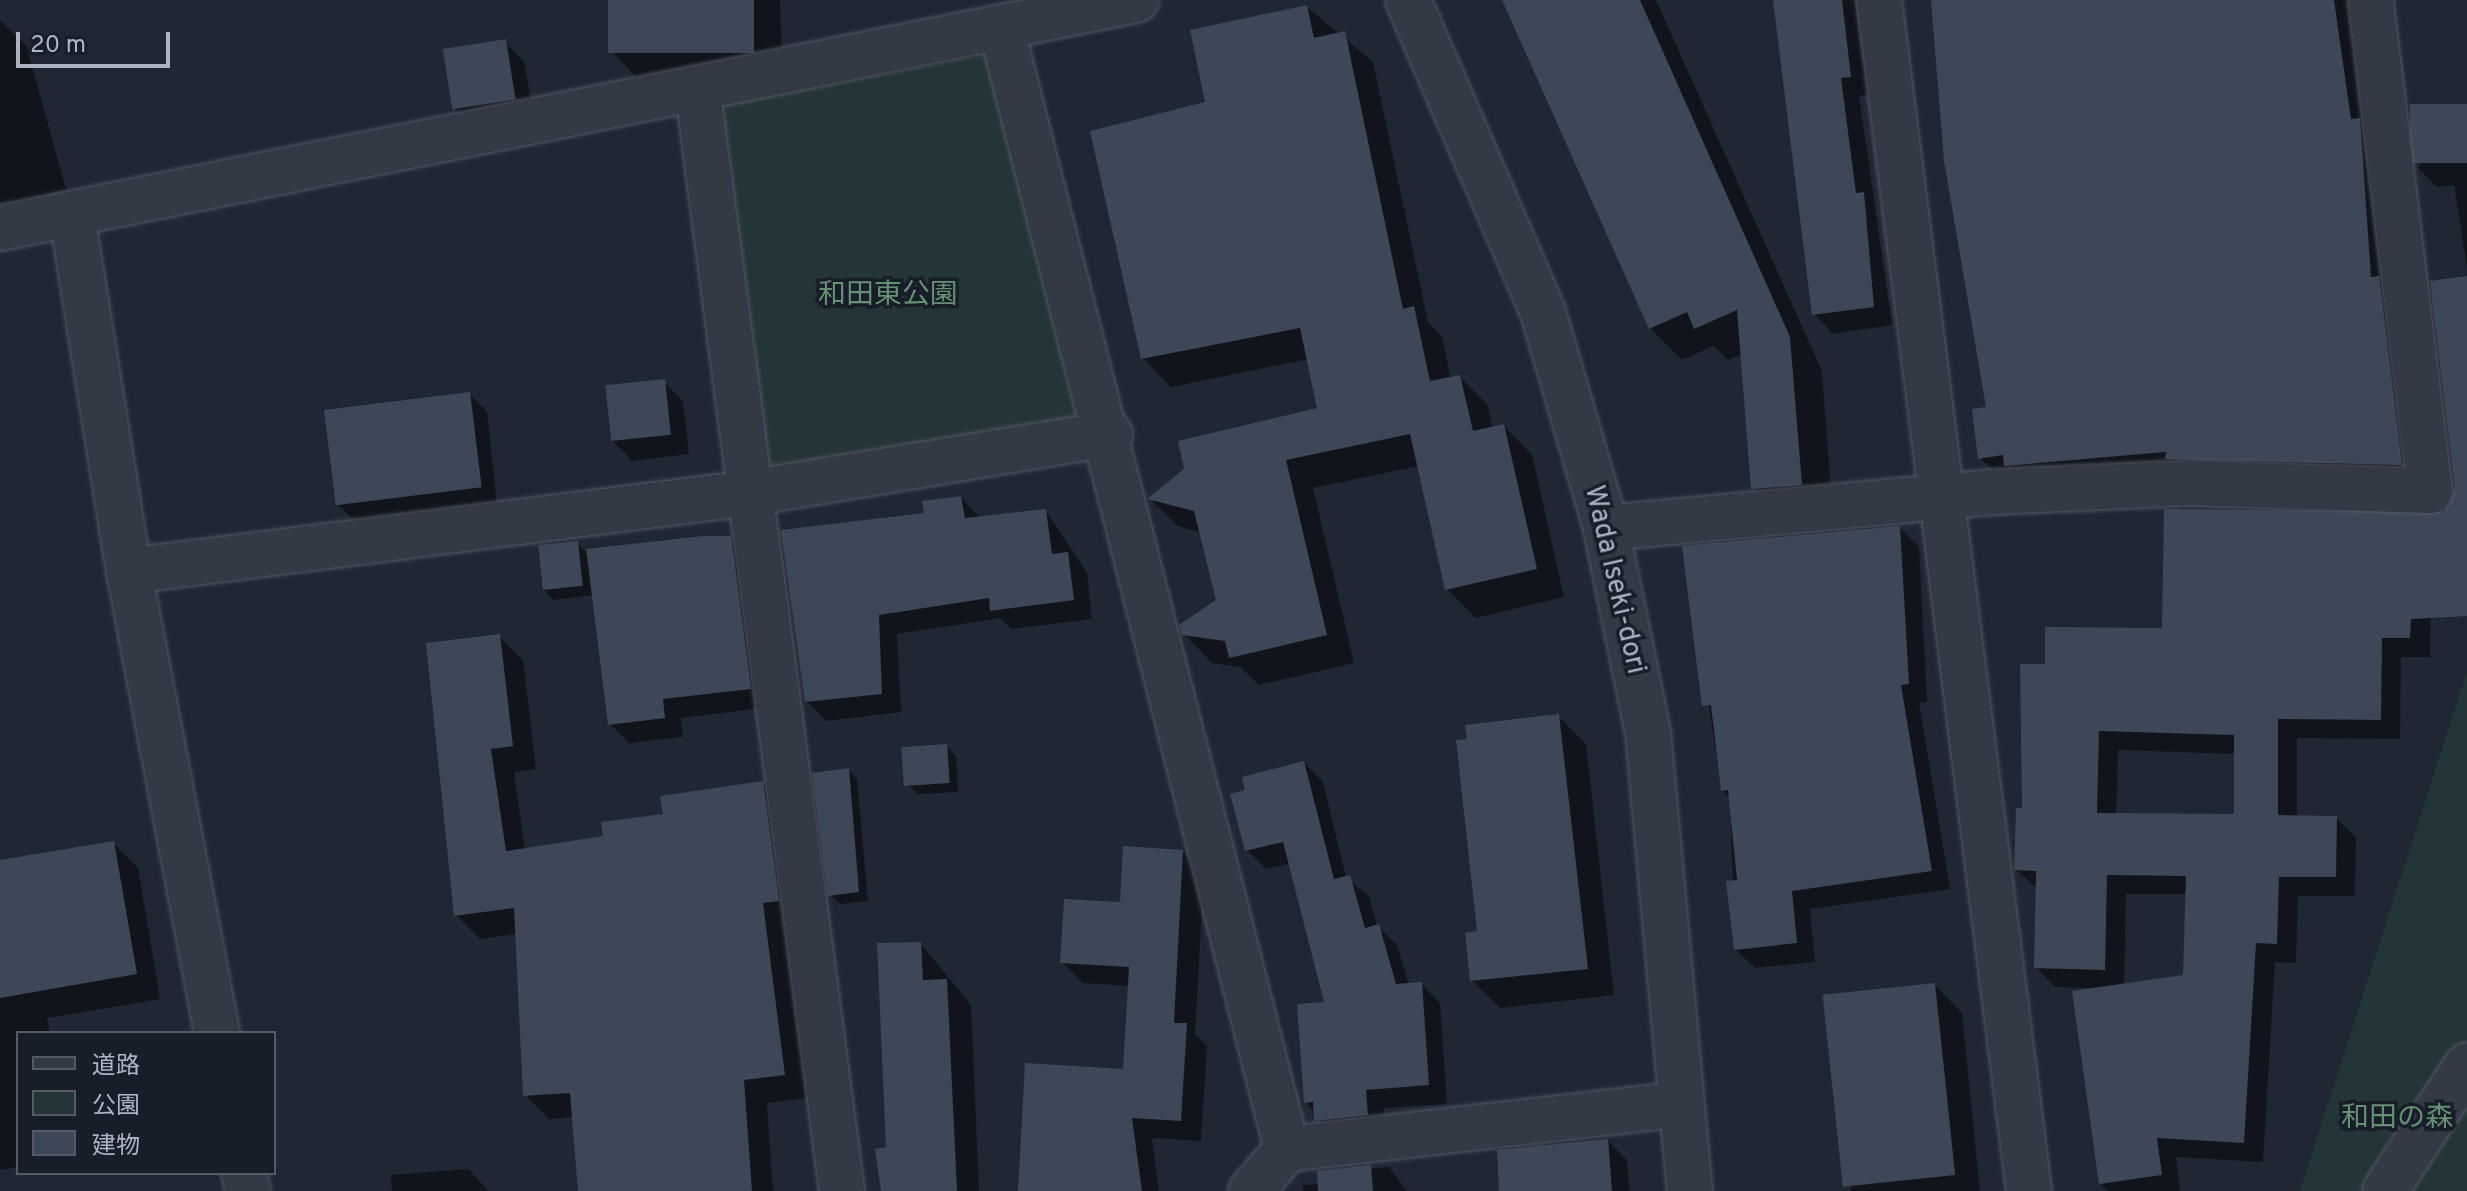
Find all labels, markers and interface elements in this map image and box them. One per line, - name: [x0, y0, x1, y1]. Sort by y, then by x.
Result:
- scale bar: [20, 16, 174, 66]
- text: 20 m: [30, 31, 86, 61]
- park label: 和田東公園: [818, 279, 958, 313]
- street label: Wada Iseki-dori: [1576, 482, 1652, 678]
- legend: [16, 1031, 276, 1175]
- text: 道路: [92, 1052, 140, 1082]
- text: 公園: [92, 1092, 140, 1122]
- park label: 和田の森: [2341, 1102, 2453, 1136]
- text: 建物: [92, 1132, 140, 1162]

